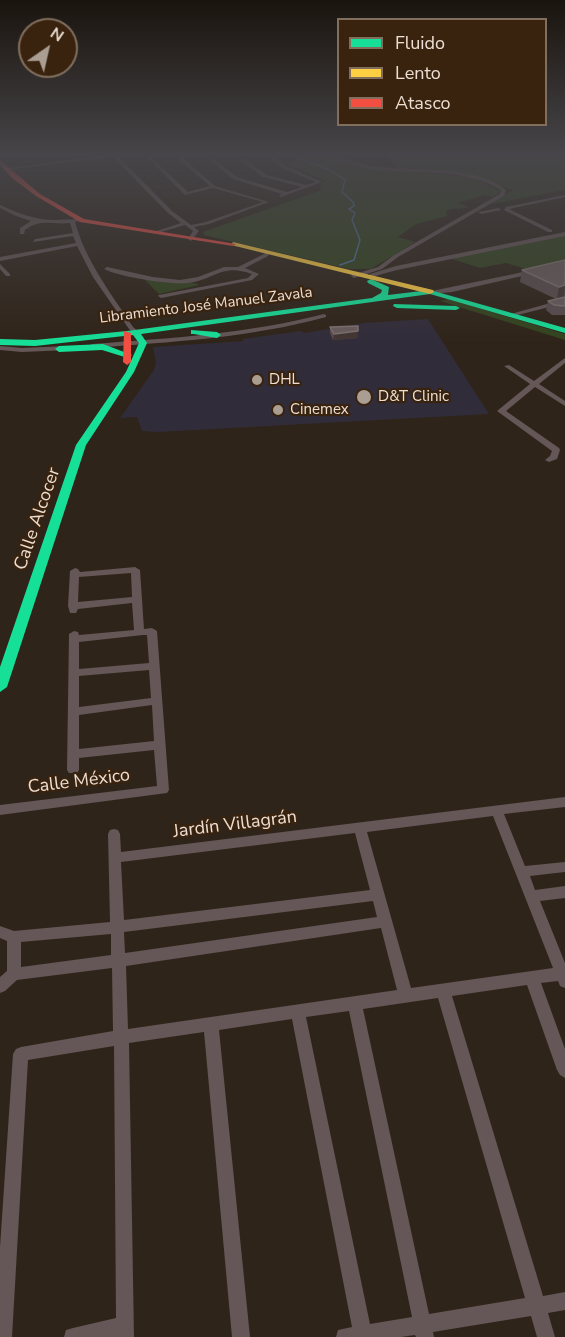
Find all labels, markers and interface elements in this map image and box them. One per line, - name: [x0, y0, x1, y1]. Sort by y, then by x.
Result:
- north arrow: [18, 18, 78, 78]
- legend: [337, 18, 547, 126]
- text: N: [46, 22, 68, 47]
- text: Fluido: [395, 31, 445, 55]
- text: Lento: [395, 61, 441, 85]
- text: Atasco: [395, 91, 451, 115]
- street label: Libramiento José Manuel Zavala: [98, 284, 314, 328]
- place label: DHL: [269, 371, 300, 389]
- marker: DHL: [250, 373, 264, 387]
- marker: D&T Clinic: [355, 388, 373, 406]
- place label: D&T Clinic: [378, 388, 449, 406]
- place label: Cinemex: [290, 401, 349, 419]
- marker: Cinemex: [271, 403, 285, 417]
- street label: Calle Alcocer: [10, 465, 66, 573]
- street label: Calle México: [27, 765, 131, 799]
- street label: Jardín Villagrán: [172, 807, 298, 843]

